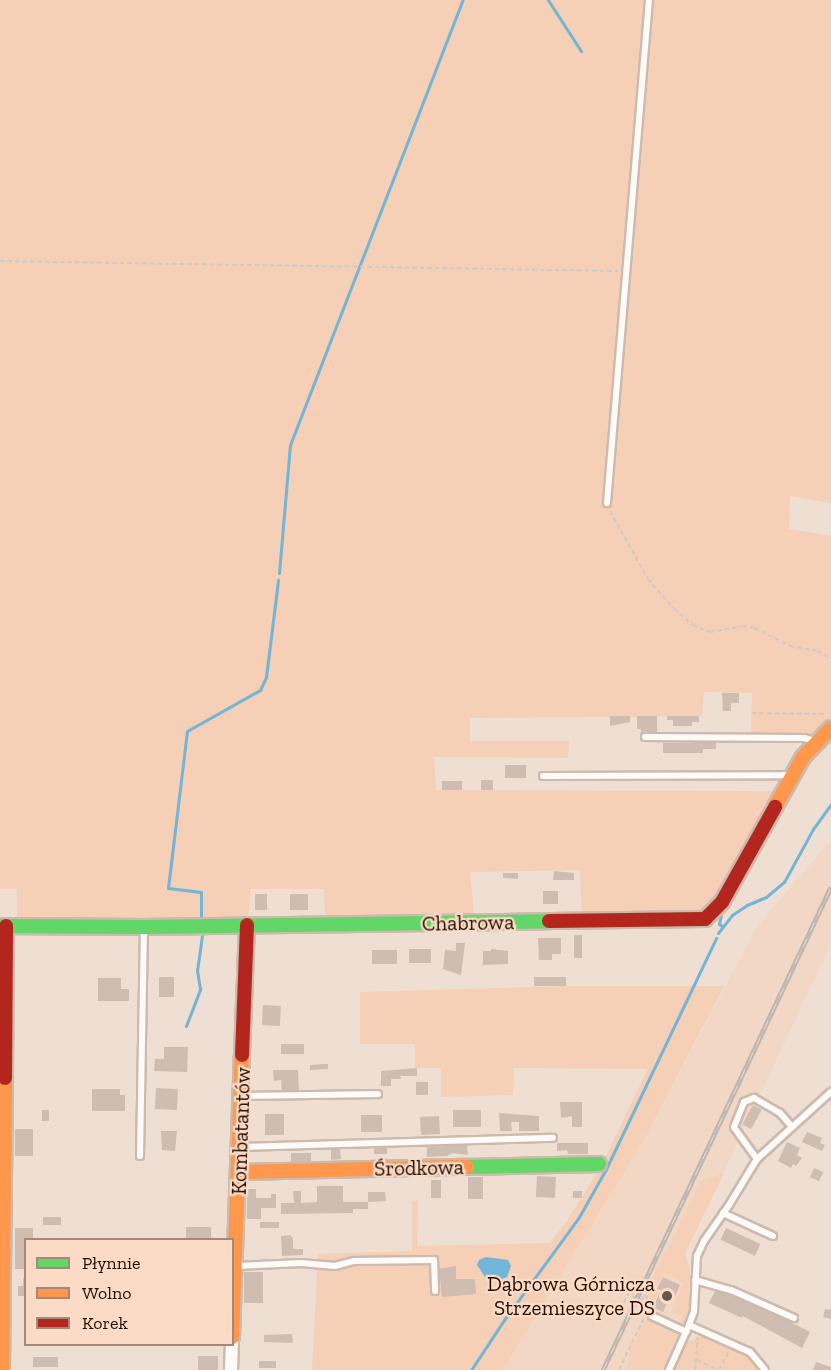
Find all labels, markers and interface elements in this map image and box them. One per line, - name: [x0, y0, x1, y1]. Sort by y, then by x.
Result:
- street label: Chabrowa: [422, 910, 514, 936]
- street label: Kombatantów: [226, 1067, 256, 1195]
- street label: Środkowa: [374, 1155, 464, 1181]
- legend: [24, 1238, 234, 1346]
- text: Płynnie: [82, 1252, 140, 1274]
- place label: Dąbrowa Górnicza Strzemieszyce DS: [487, 1271, 655, 1321]
- text: Wolno: [82, 1282, 132, 1304]
- marker: Dąbrowa Górnicza Strzemieszyce DS: [660, 1289, 674, 1303]
- text: Korek: [82, 1312, 128, 1334]

